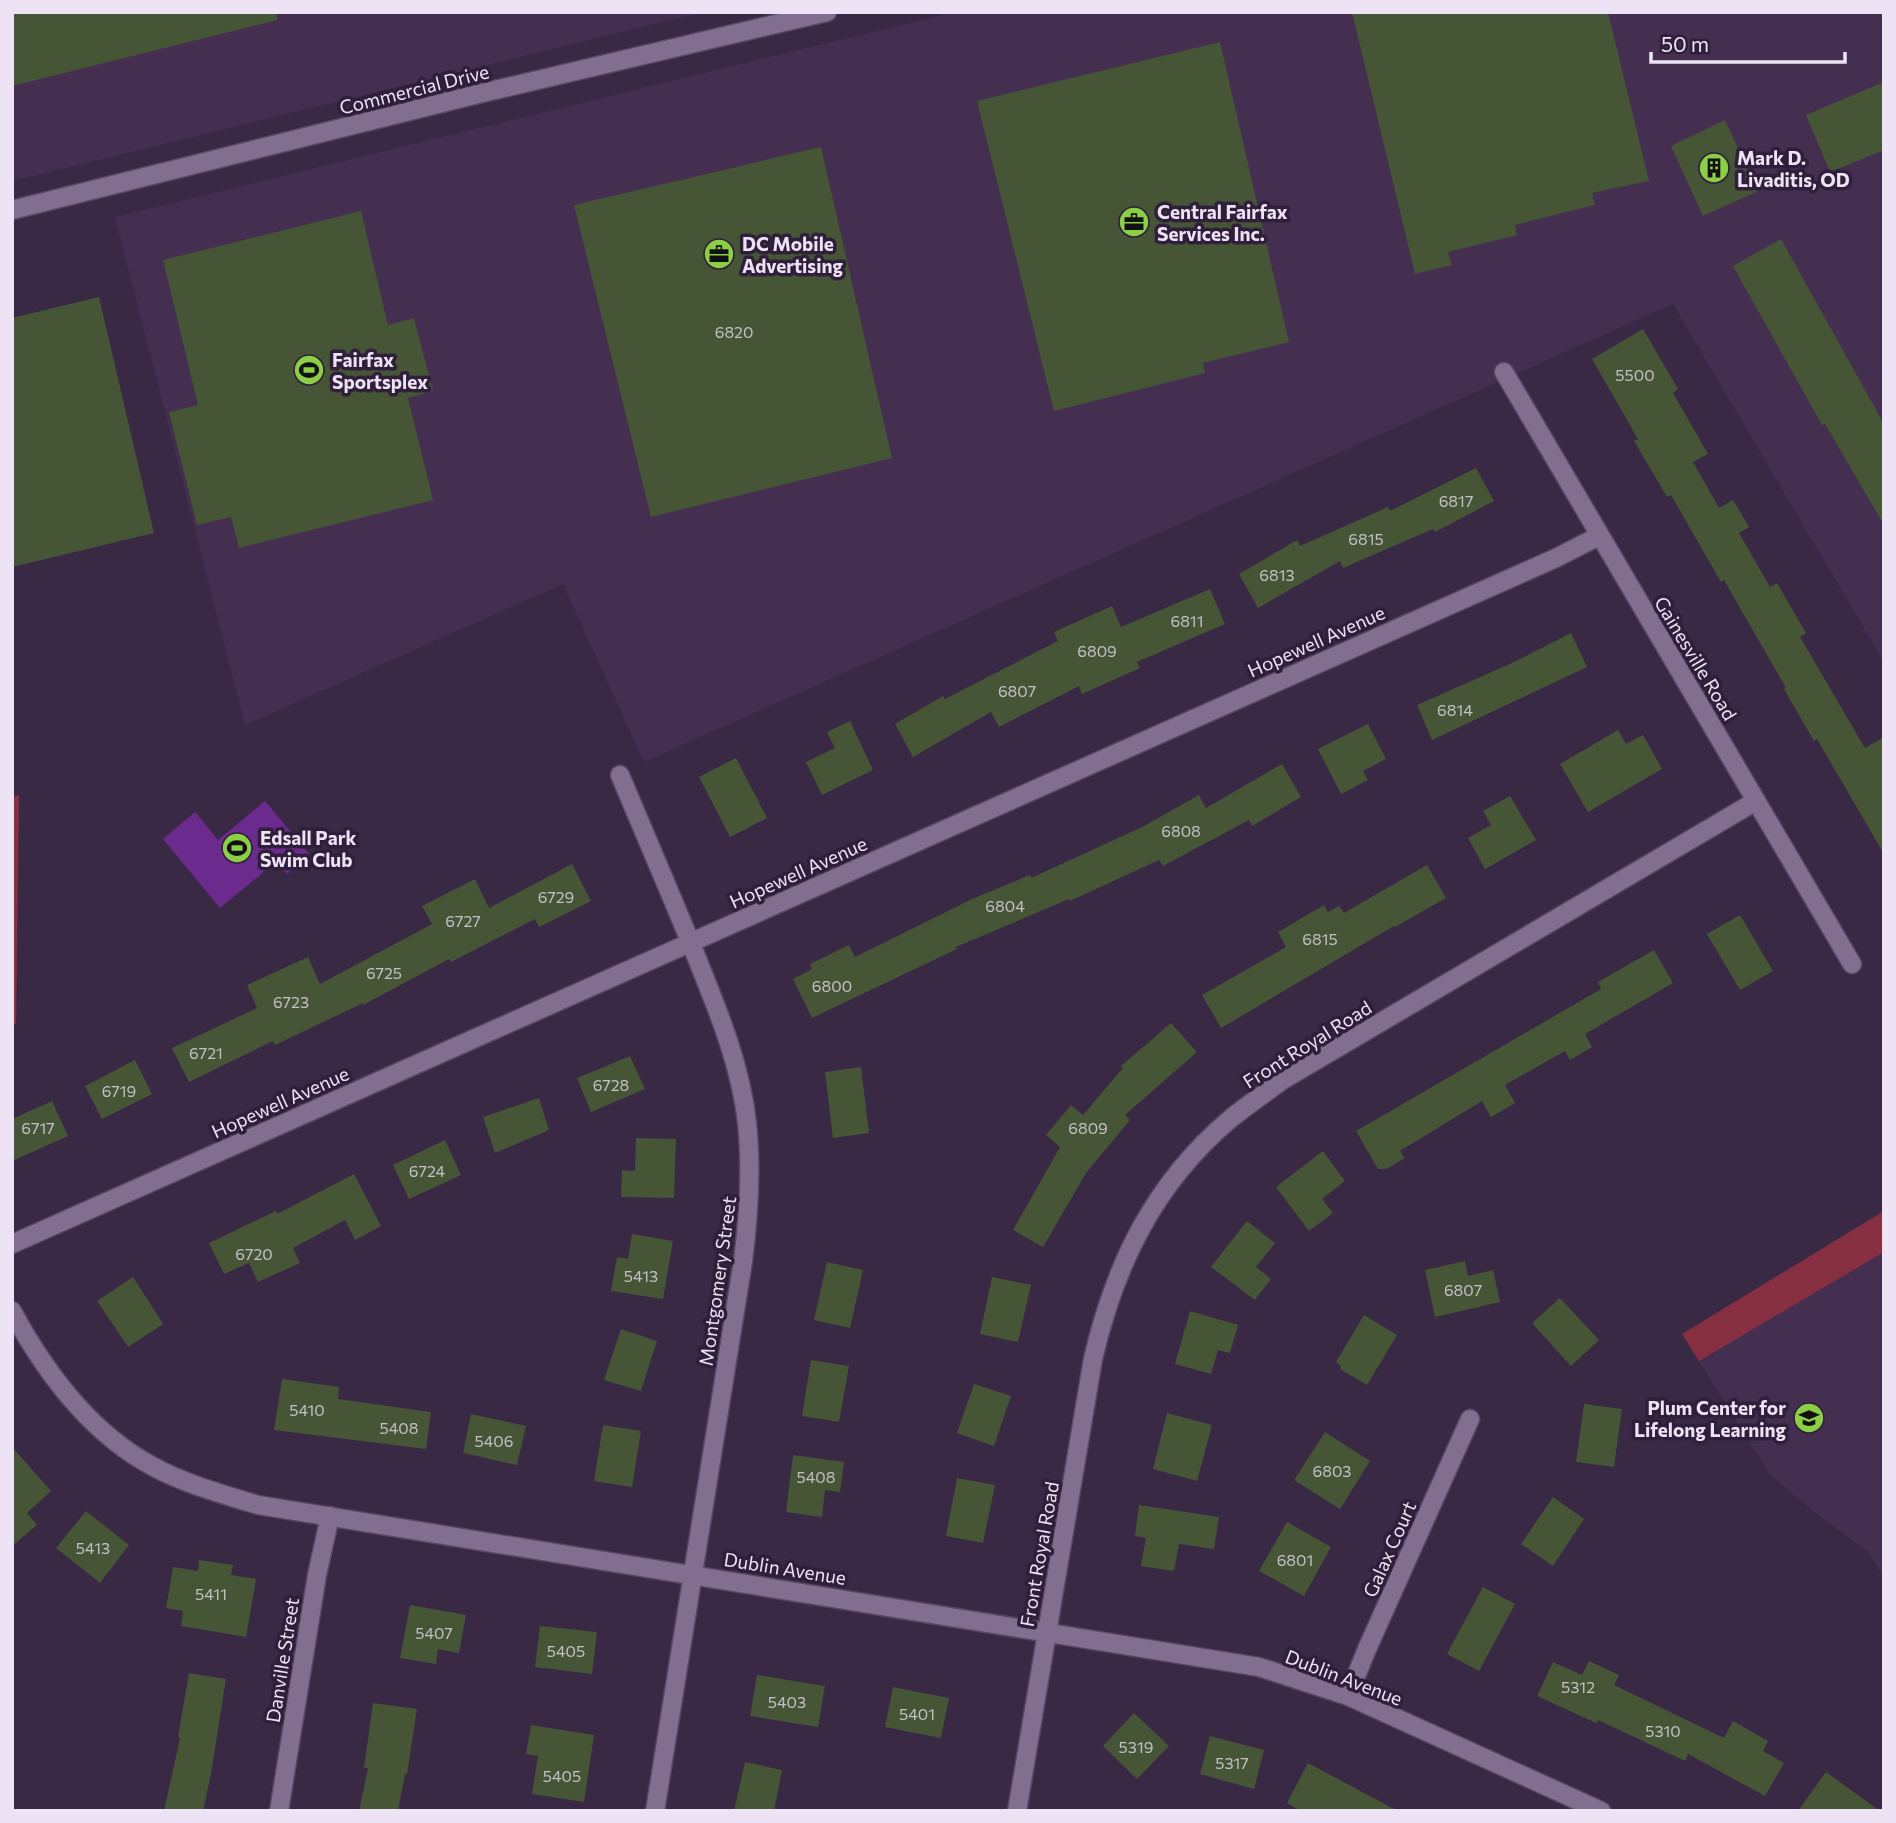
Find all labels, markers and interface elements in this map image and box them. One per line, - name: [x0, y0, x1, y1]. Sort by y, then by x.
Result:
- scale bar: [1651, 21, 1845, 65]
- text: 50 m: [1661, 31, 1709, 56]
- street label: Commercial Drive: [337, 59, 491, 119]
- place label: Mark D. Livaditis, OD: [1737, 146, 1850, 191]
- building icon: Mark D. Livaditis, OD: [1697, 151, 1731, 185]
- place label: Central Fairfax Services Inc.: [1157, 200, 1288, 245]
- office icon: Central Fairfax Services Inc.: [1117, 205, 1151, 239]
- place label: DC Mobile Advertising: [742, 232, 843, 277]
- office icon: DC Mobile Advertising: [702, 237, 736, 271]
- house number: 6820: [715, 322, 753, 341]
- place label: Fairfax Sportsplex: [332, 348, 428, 393]
- sports icon: Fairfax Sportsplex: [292, 353, 326, 387]
- house number: 5500: [1615, 365, 1655, 384]
- house number: 6817: [1439, 491, 1473, 510]
- house number: 6815: [1348, 529, 1384, 548]
- house number: 6813: [1259, 565, 1295, 584]
- street label: Gainesville Road: [1650, 592, 1742, 724]
- street label: Hopewell Avenue: [1244, 600, 1388, 682]
- house number: 6811: [1170, 611, 1204, 630]
- house number: 6809: [1077, 641, 1117, 660]
- house number: 6807: [998, 681, 1036, 700]
- house number: 6814: [1437, 700, 1473, 719]
- house number: 6808: [1161, 821, 1201, 840]
- place label: Edsall Park Swim Club: [260, 826, 356, 871]
- sports icon: Edsall Park Swim Club: [220, 831, 254, 865]
- street label: Hopewell Avenue: [726, 831, 870, 913]
- house number: 6729: [538, 887, 574, 906]
- house number: 6804: [985, 896, 1025, 915]
- house number: 6727: [445, 911, 481, 930]
- house number: 6815: [1302, 929, 1338, 948]
- house number: 6725: [366, 963, 402, 982]
- house number: 6800: [812, 976, 852, 995]
- house number: 6723: [273, 992, 309, 1011]
- street label: Front Royal Road: [1239, 995, 1375, 1093]
- house number: 6721: [189, 1043, 223, 1062]
- street label: Hopewell Avenue: [208, 1061, 352, 1143]
- house number: 6728: [593, 1075, 629, 1094]
- house number: 6719: [102, 1081, 136, 1100]
- house number: 6717: [21, 1118, 55, 1137]
- house number: 6809: [1068, 1118, 1108, 1137]
- house number: 6724: [409, 1161, 446, 1180]
- street label: Montgomery Street: [694, 1195, 740, 1367]
- house number: 6720: [235, 1244, 273, 1263]
- house number: 5413: [624, 1266, 658, 1285]
- house number: 6807: [1444, 1280, 1482, 1299]
- place label: Plum Center for Lifelong Learning: [1634, 1396, 1787, 1441]
- house number: 5410: [289, 1400, 325, 1419]
- school or university icon: Plum Center for Lifelong Learning: [1792, 1401, 1826, 1435]
- house number: 5408: [380, 1418, 418, 1437]
- house number: 5406: [475, 1431, 513, 1450]
- house number: 6803: [1313, 1461, 1351, 1480]
- house number: 5408: [797, 1467, 835, 1486]
- street label: Front Royal Road: [1015, 1480, 1063, 1628]
- street label: Galax Court: [1358, 1497, 1420, 1601]
- house number: 5413: [76, 1538, 110, 1557]
- street label: Dublin Avenue: [722, 1547, 848, 1589]
- house number: 6801: [1277, 1550, 1313, 1569]
- house number: 5411: [195, 1584, 227, 1603]
- street label: Danville Street: [261, 1596, 303, 1724]
- house number: 5407: [415, 1623, 453, 1642]
- house number: 5405: [547, 1641, 585, 1660]
- street label: Dublin Avenue: [1282, 1644, 1406, 1710]
- house number: 5312: [1561, 1677, 1595, 1696]
- house number: 5403: [768, 1692, 806, 1711]
- house number: 5401: [899, 1704, 935, 1723]
- house number: 5310: [1645, 1721, 1681, 1740]
- house number: 5319: [1119, 1737, 1153, 1756]
- house number: 5317: [1215, 1753, 1249, 1772]
- house number: 5405: [543, 1766, 581, 1785]

